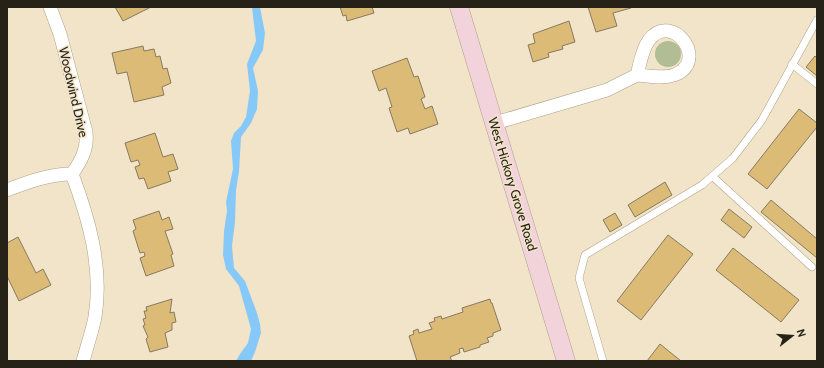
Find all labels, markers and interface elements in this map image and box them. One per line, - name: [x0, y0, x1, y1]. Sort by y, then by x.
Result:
- street label: Woodwind Drive: [56, 45, 92, 139]
- street label: West Hickory Grove Road: [485, 115, 541, 253]
- north arrow: [772, 316, 812, 356]
- text: N: [794, 327, 809, 339]

